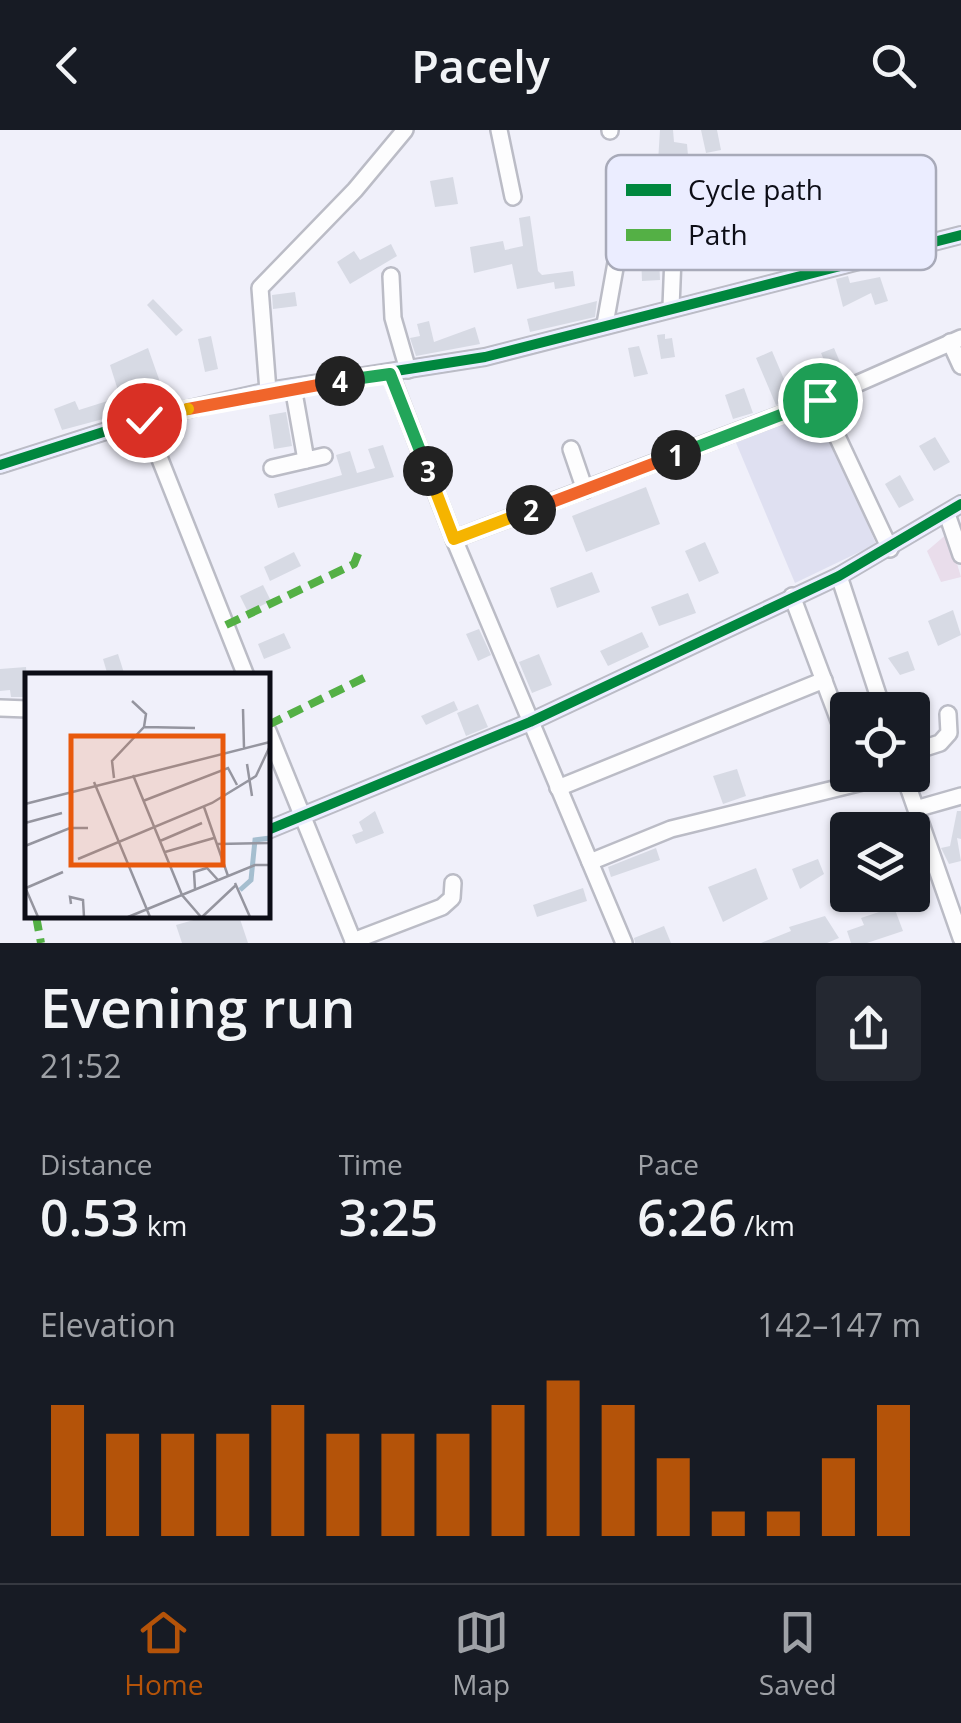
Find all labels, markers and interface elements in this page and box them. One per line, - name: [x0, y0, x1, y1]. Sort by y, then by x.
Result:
- text: Pacely: [411, 35, 550, 96]
- icon: back: [40, 38, 95, 93]
- icon: search: [866, 38, 921, 93]
- legend: [606, 155, 936, 270]
- text: Cycle path: [688, 170, 823, 208]
- text: Path: [688, 215, 748, 253]
- pin: 4: [315, 356, 365, 406]
- pin: [778, 358, 863, 443]
- text: 4: [332, 362, 348, 400]
- icon: arrive: [793, 373, 848, 428]
- pin: [102, 378, 187, 463]
- icon: check: [117, 393, 172, 448]
- pin: 1: [651, 430, 701, 480]
- text: 1: [668, 436, 684, 474]
- pin: 3: [403, 446, 453, 496]
- text: 3: [420, 452, 436, 490]
- pin: 2: [506, 485, 556, 535]
- text: 2: [523, 491, 539, 529]
- inset map: [25, 673, 270, 918]
- map controls: [830, 692, 930, 912]
- button: locate: [830, 692, 930, 792]
- button: layers: [830, 812, 930, 912]
- text: Evening run: [40, 969, 355, 1044]
- button: share: [816, 976, 921, 1081]
- text: 21:52: [40, 1044, 122, 1087]
- text: Distance: [40, 1145, 153, 1183]
- text: Time: [339, 1145, 403, 1183]
- text: Pace: [637, 1145, 699, 1183]
- text: 0.53: [40, 1183, 139, 1251]
- text: 3:25: [339, 1183, 438, 1251]
- text: 6:26: [637, 1183, 737, 1251]
- text: km: [139, 1206, 187, 1244]
- text: /km: [737, 1206, 795, 1244]
- text: Elevation: [40, 1303, 176, 1346]
- text: 142–147 m: [757, 1303, 921, 1346]
- tab: Home: [124, 1605, 204, 1703]
- tab: Map: [452, 1605, 510, 1703]
- tab: Saved: [759, 1605, 837, 1703]

